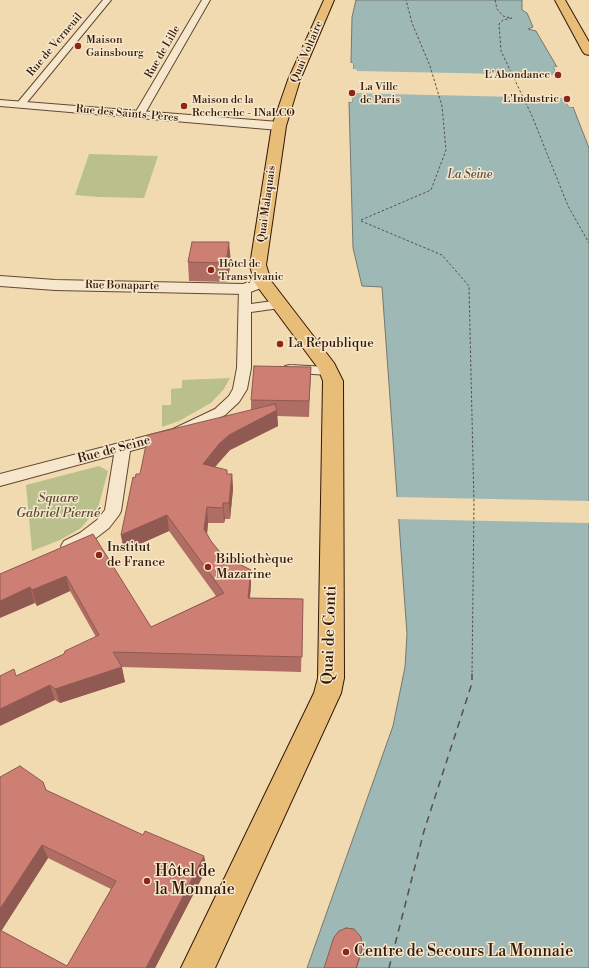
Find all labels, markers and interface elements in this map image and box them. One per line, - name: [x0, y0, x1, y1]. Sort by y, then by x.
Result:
- street label: Rue de Verneuil: [25, 11, 85, 79]
- street label: Quai Voltaire: [288, 19, 326, 85]
- street label: Rue de Lille: [143, 23, 183, 81]
- place label: Maison Gainsbourg: [86, 33, 144, 59]
- marker: Maison Gainsbourg: [73, 41, 83, 51]
- place label: L'Abondance: [484, 68, 550, 82]
- marker: L'Abondance: [553, 70, 563, 80]
- place label: La Ville de Paris: [360, 80, 400, 106]
- marker: La Ville de Paris: [347, 88, 357, 98]
- place label: L'Industrie: [503, 92, 559, 106]
- place label: Maison de la Recherche - INaLCO: [192, 93, 295, 119]
- marker: L'Industrie: [562, 94, 572, 104]
- marker: Maison de la Recherche - INaLCO: [179, 101, 189, 111]
- street label: Rue des Saints-Pères: [75, 103, 179, 125]
- street label: Quai Malaquais: [255, 165, 279, 243]
- water label: La Seine: [448, 168, 492, 182]
- place label: Hôtel de Transylvanie: [219, 257, 284, 283]
- marker: Hôtel de Transylvanie: [206, 265, 216, 275]
- street label: Rue Bonaparte: [85, 279, 159, 293]
- place label: La République: [288, 336, 374, 352]
- marker: La République: [275, 339, 285, 349]
- street label: Rue de Seine: [76, 433, 152, 467]
- park label: Square Gabriel Pierné: [16, 491, 100, 522]
- place label: Institut de France: [107, 540, 165, 571]
- marker: Institut de France: [94, 550, 104, 560]
- place label: Bibliothèque Mazarine: [216, 552, 293, 583]
- marker: Bibliothèque Mazarine: [203, 562, 213, 572]
- street label: Quai de Conti: [319, 585, 341, 685]
- place label: Hôtel de la Monnaie: [155, 862, 235, 900]
- marker: Hôtel de la Monnaie: [142, 876, 152, 886]
- place label: Centre de Secours La Monnaie: [354, 942, 573, 962]
- marker: Centre de Secours La Monnaie: [341, 947, 351, 957]

